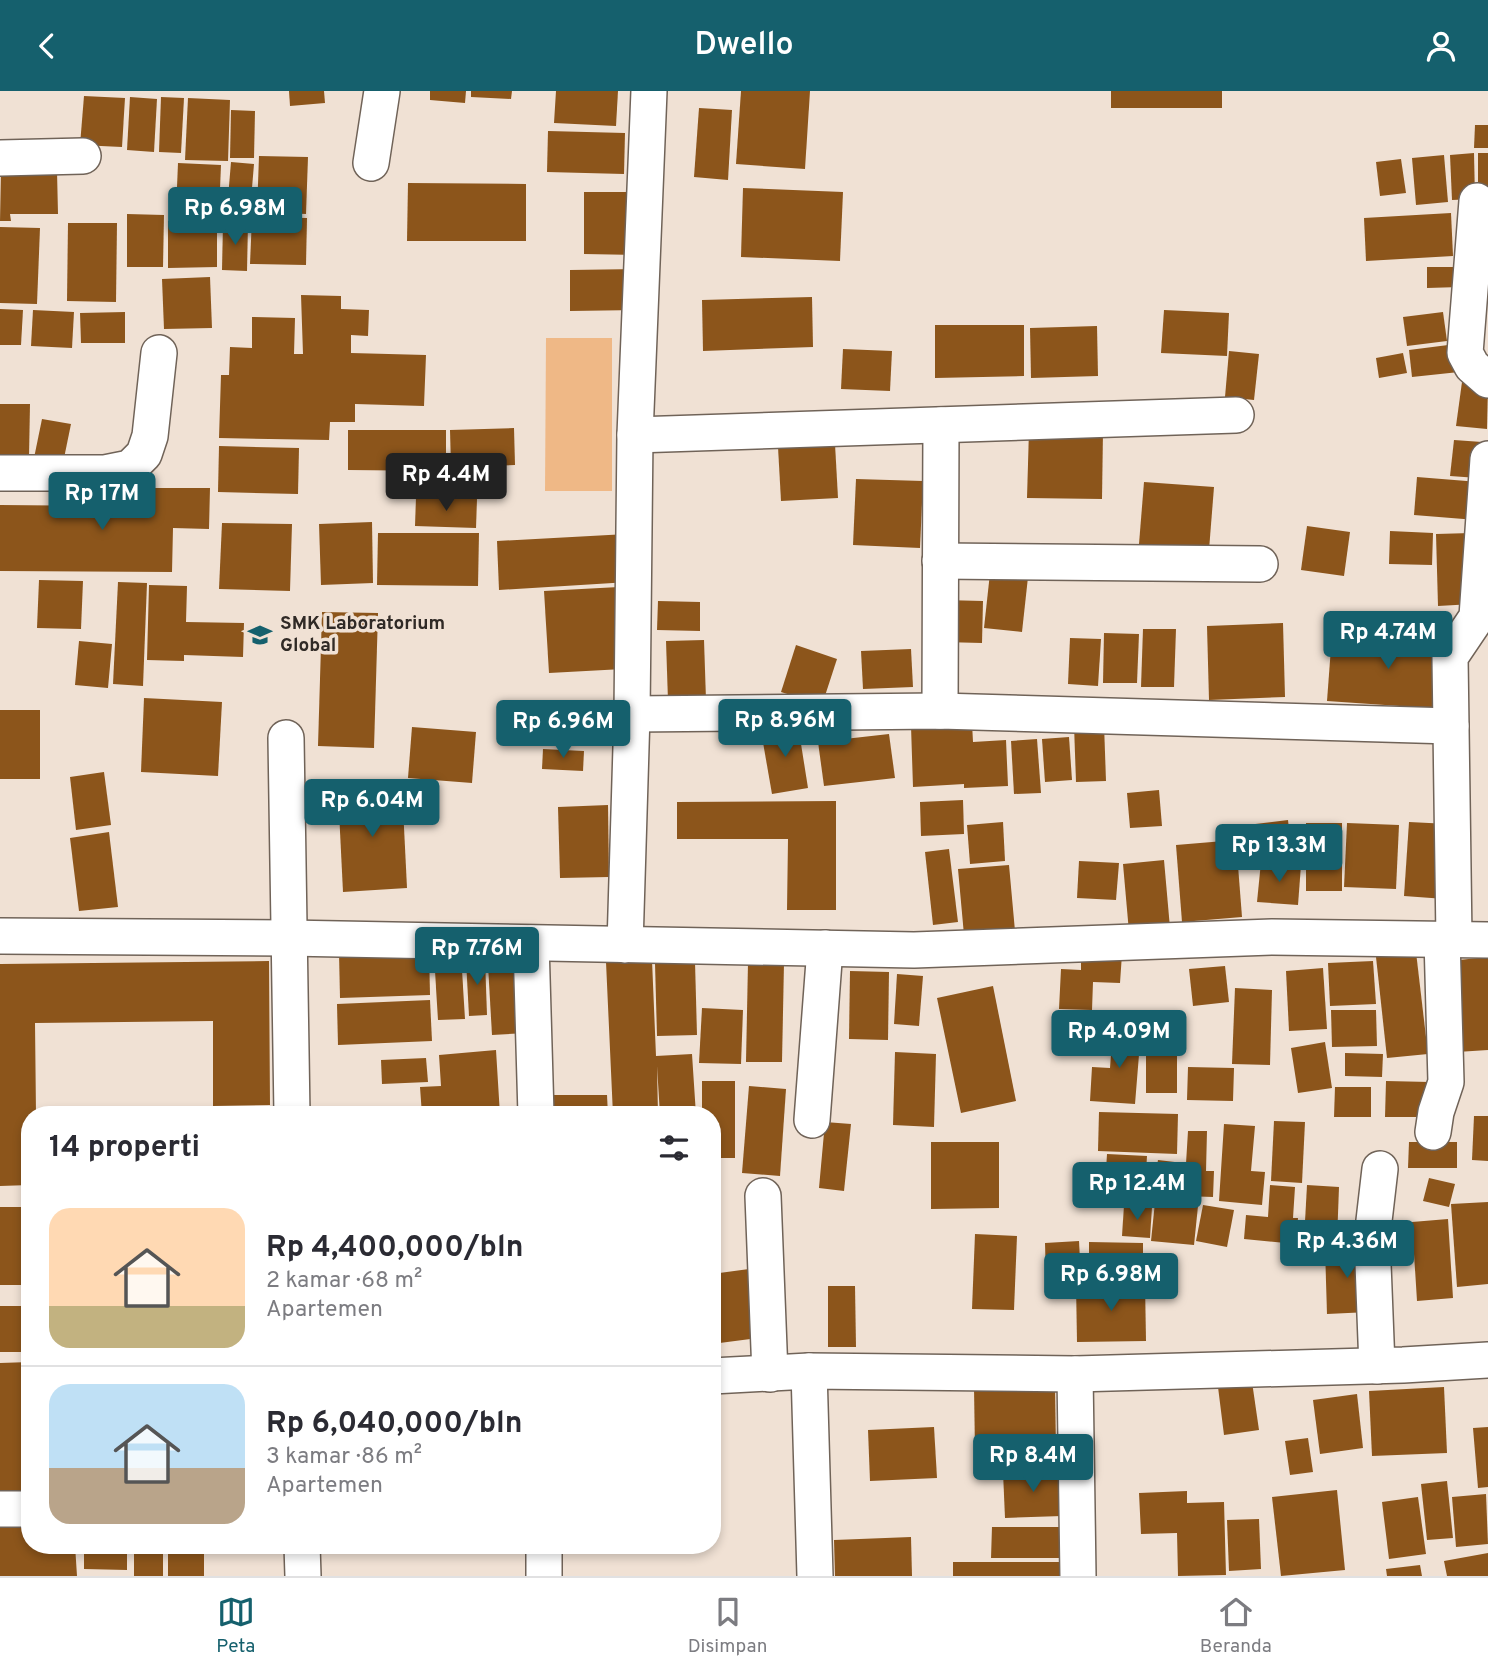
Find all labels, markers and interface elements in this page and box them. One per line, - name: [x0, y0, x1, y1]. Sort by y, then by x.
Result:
- text: Dwello: [694, 26, 794, 66]
- icon: back: [28, 27, 66, 65]
- icon: person: [1422, 27, 1460, 65]
- pin: Rp 6.98M: [163, 187, 307, 247]
- text: Rp 6.98M: [184, 195, 286, 224]
- pin: Rp 4.4M: [381, 453, 511, 513]
- text: Rp 4.4M: [402, 461, 490, 490]
- pin: Rp 17M: [45, 473, 159, 532]
- text: Rp 17M: [65, 480, 139, 509]
- pin: Rp 4.74M: [1316, 611, 1460, 671]
- place label: SMK Laboratorium Global: [280, 612, 445, 658]
- text: Rp 4.74M: [1339, 619, 1437, 648]
- school or university icon: SMK Laboratorium Global: [246, 621, 274, 649]
- pin: Rp 8.96M: [713, 699, 857, 759]
- pin: Rp 6.96M: [491, 701, 635, 760]
- text: Rp 8.96M: [734, 707, 836, 736]
- text: Rp 6.96M: [512, 708, 614, 737]
- pin: Rp 6.04M: [300, 779, 444, 839]
- text: Rp 6.04M: [320, 787, 424, 816]
- pin: Rp 13.3M: [1207, 825, 1351, 884]
- text: Rp 13.3M: [1231, 832, 1327, 861]
- pin: Rp 7.76M: [405, 927, 549, 987]
- text: Rp 7.76M: [431, 935, 523, 964]
- pin: Rp 4.09M: [1047, 1011, 1191, 1070]
- text: Rp 4.09M: [1067, 1018, 1171, 1047]
- icon: filters: [655, 1129, 693, 1167]
- text: 14 properti: [49, 1130, 200, 1167]
- pin: Rp 12.4M: [1065, 1163, 1209, 1222]
- text: Rp 12.4M: [1088, 1170, 1186, 1199]
- pin: Rp 4.36M: [1275, 1221, 1419, 1280]
- text: Rp 4.36M: [1296, 1228, 1398, 1257]
- text: Rp 4,400,000/bln: [266, 1230, 523, 1267]
- icon: home: [105, 1236, 189, 1320]
- pin: Rp 6.98M: [1039, 1253, 1183, 1313]
- text: Rp 6.98M: [1060, 1261, 1162, 1290]
- text: 2 kamar · 68 m²: [266, 1267, 422, 1296]
- text: Apartemen: [266, 1296, 383, 1325]
- text: Rp 6,040,000/bln: [266, 1406, 523, 1443]
- icon: home: [105, 1412, 189, 1496]
- pin: Rp 8.4M: [968, 1435, 1098, 1494]
- text: Rp 8.4M: [989, 1442, 1077, 1471]
- text: 3 kamar · 86 m²: [266, 1443, 422, 1472]
- text: Apartemen: [266, 1472, 383, 1501]
- tab: Peta: [216, 1593, 255, 1659]
- tab: Disimpan: [688, 1593, 767, 1659]
- tab: Beranda: [1200, 1593, 1272, 1659]

